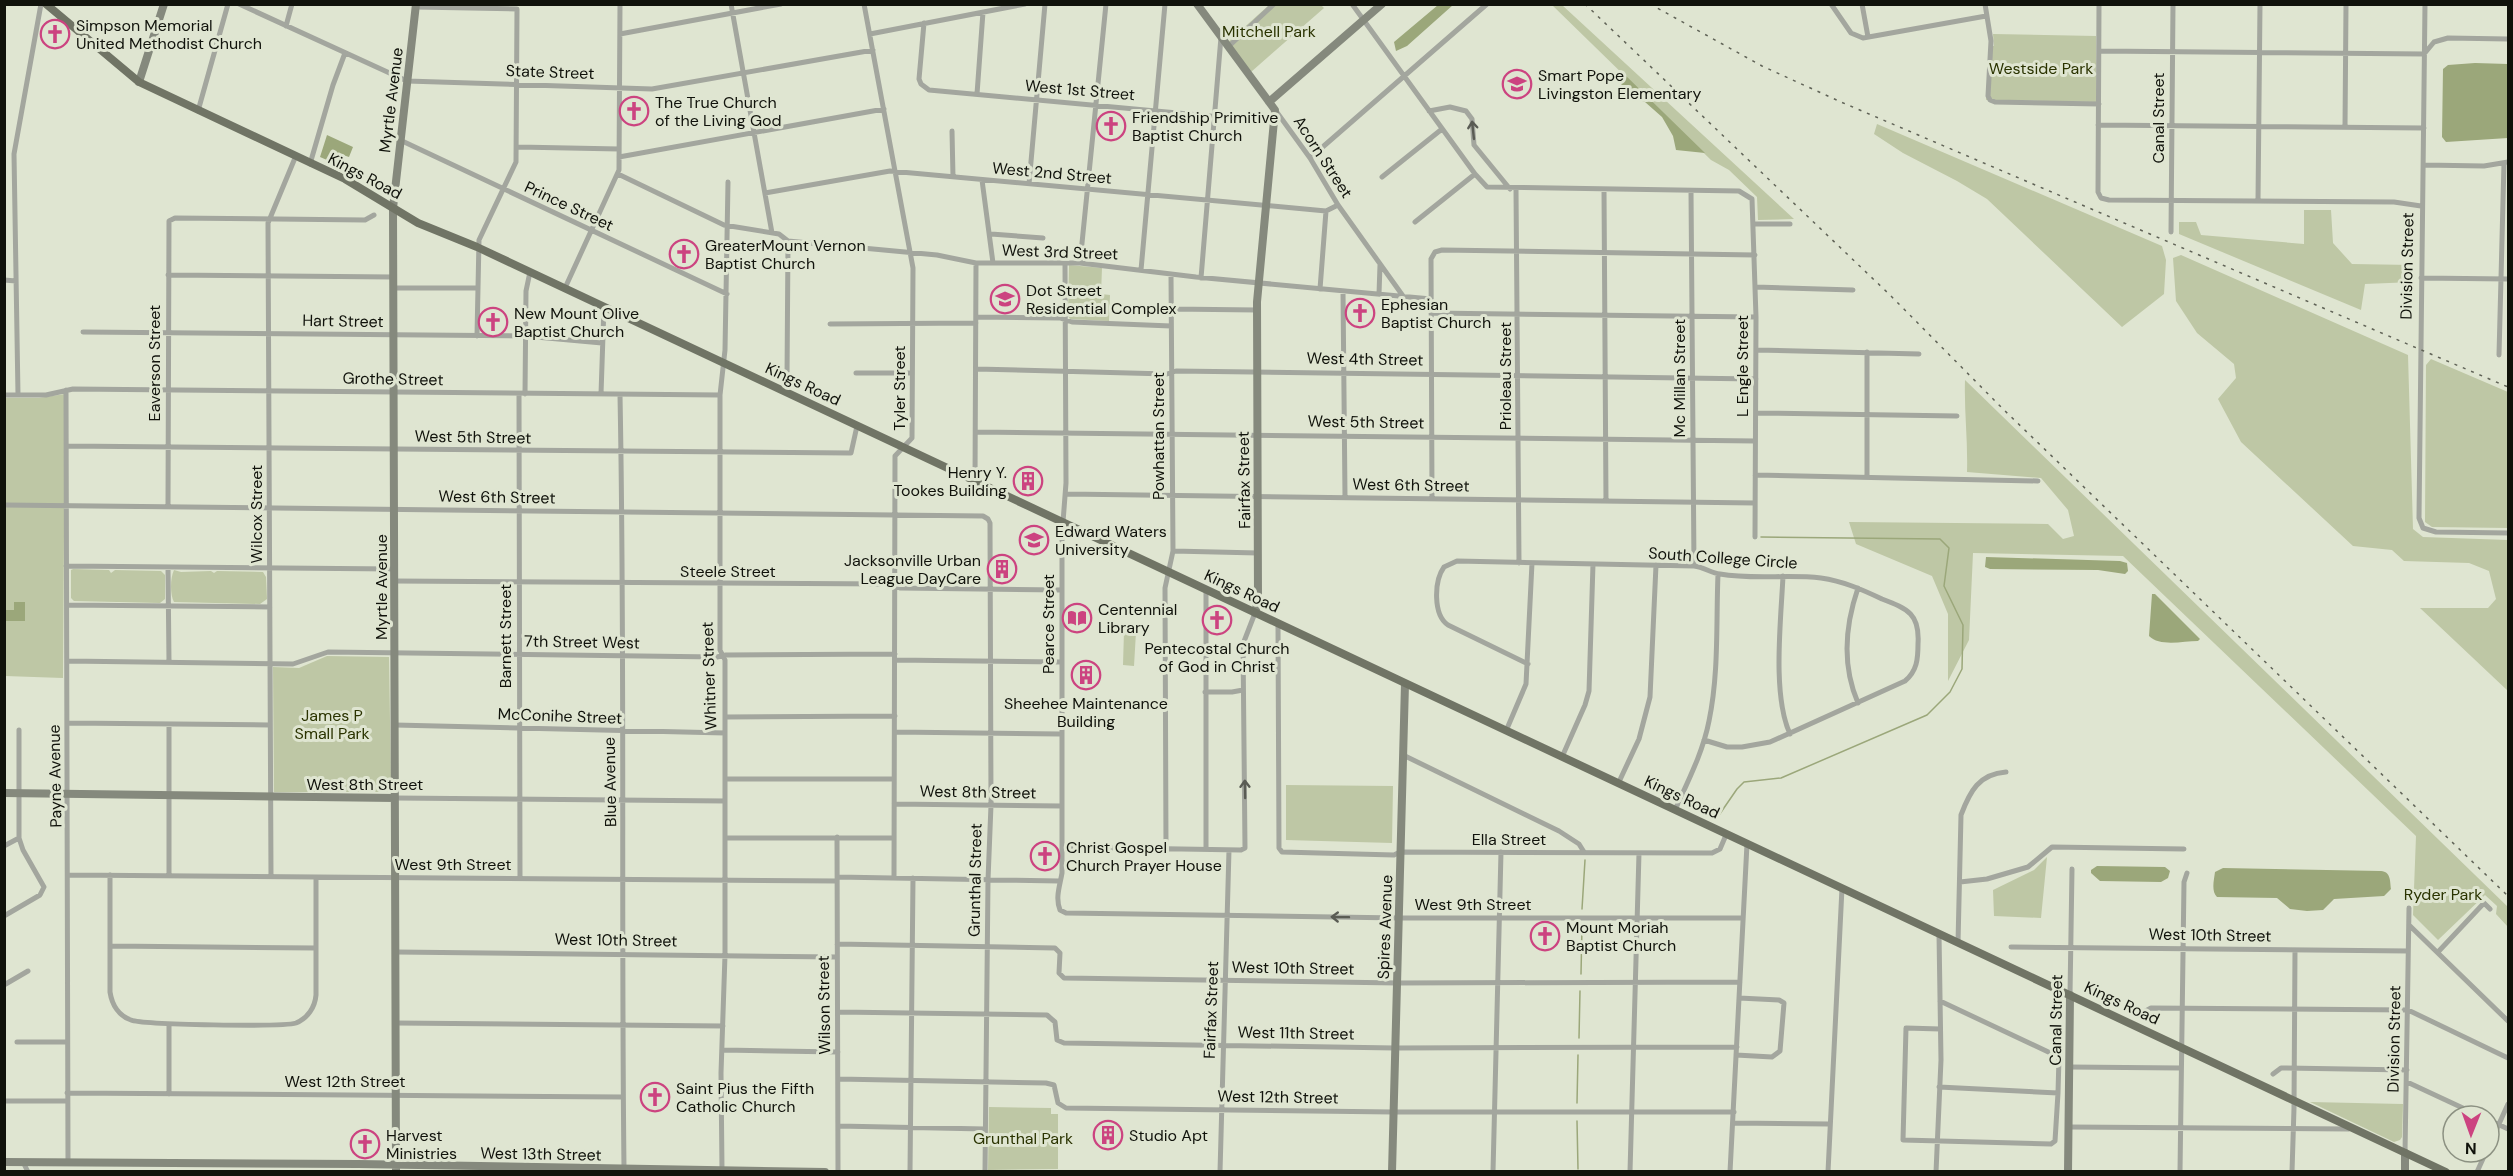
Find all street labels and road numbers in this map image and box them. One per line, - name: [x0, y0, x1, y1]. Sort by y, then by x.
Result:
- street label: Myrtle Avenue: [374, 46, 408, 154]
- street label: State Street: [505, 60, 595, 84]
- street label: Canal Street: [2148, 72, 2169, 164]
- street label: West 1st Street: [1024, 75, 1136, 105]
- street label: Acorn Street: [1289, 112, 1357, 202]
- street label: Kings Road: [324, 148, 406, 204]
- street label: West 2nd Street: [991, 157, 1113, 189]
- street label: Prince Street: [521, 176, 617, 236]
- street label: Division Street: [2396, 212, 2418, 320]
- street label: West 3rd Street: [1001, 239, 1119, 265]
- street label: Eaverson Street: [144, 305, 165, 421]
- street label: Hart Street: [302, 310, 384, 332]
- street label: L Engle Street: [1732, 315, 1753, 417]
- street label: Mc Millan Street: [1669, 319, 1690, 437]
- street label: Prioleau Street: [1495, 322, 1516, 430]
- street label: Tyler Street: [889, 345, 910, 431]
- street label: West 4th Street: [1306, 347, 1424, 371]
- street label: Kings Road: [762, 357, 844, 411]
- street label: Grothe Street: [342, 368, 444, 390]
- street label: Powhattan Street: [1148, 372, 1169, 500]
- street label: West 5th Street: [1307, 410, 1425, 434]
- street label: West 5th Street: [414, 425, 532, 449]
- street label: Fairfax Street: [1233, 431, 1255, 529]
- street label: Wilcox Street: [246, 465, 267, 563]
- street label: West 6th Street: [1352, 473, 1470, 497]
- street label: West 6th Street: [438, 485, 556, 509]
- street label: Myrtle Avenue: [371, 534, 392, 640]
- street label: South College Circle: [1648, 542, 1798, 574]
- street label: Steele Street: [680, 561, 776, 582]
- street label: Kings Road: [1201, 564, 1283, 618]
- street label: Pearce Street: [1038, 574, 1059, 674]
- street label: Barnett Street: [495, 584, 516, 688]
- street label: Whitner Street: [697, 621, 721, 731]
- street label: 7th Street West: [524, 630, 640, 654]
- street label: McConihe Street: [497, 703, 623, 729]
- street label: Payne Avenue: [44, 724, 66, 828]
- street label: Blue Avenue: [599, 737, 621, 827]
- street label: Kings Road: [1641, 770, 1723, 824]
- street label: West 8th Street: [307, 774, 423, 795]
- street label: West 8th Street: [919, 780, 1037, 804]
- street label: Grunthal Street: [964, 823, 986, 937]
- street label: Ella Street: [1472, 829, 1546, 850]
- street label: West 9th Street: [394, 854, 512, 875]
- street label: Spires Avenue: [1373, 874, 1397, 980]
- street label: West 9th Street: [1414, 894, 1532, 915]
- street label: West 10th Street: [2148, 923, 2272, 947]
- street label: West 10th Street: [554, 928, 678, 952]
- street label: Wilson Street: [813, 955, 835, 1055]
- street label: West 10th Street: [1231, 956, 1355, 980]
- street label: Fairfax Street: [1199, 961, 1223, 1059]
- street label: Canal Street: [2045, 974, 2067, 1066]
- street label: Kings Road: [2081, 976, 2163, 1030]
- street label: Division Street: [2383, 985, 2405, 1093]
- street label: West 11th Street: [1237, 1021, 1355, 1045]
- street label: West 12th Street: [284, 1071, 406, 1092]
- street label: West 12th Street: [1217, 1085, 1339, 1109]
- street label: West 13th Street: [480, 1142, 602, 1166]

